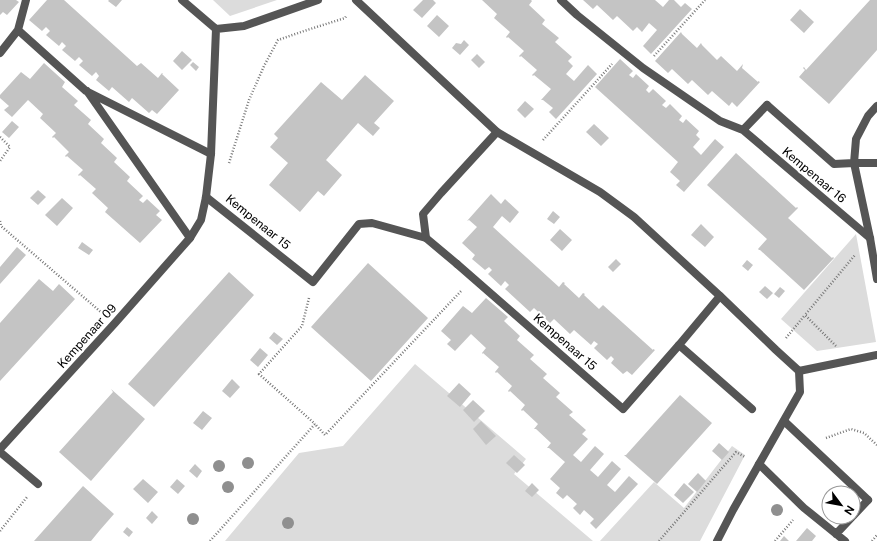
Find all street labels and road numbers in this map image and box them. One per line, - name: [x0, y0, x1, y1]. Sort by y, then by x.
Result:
- street label: Kempenaar 16: [779, 144, 849, 206]
- street label: Kempenaar 15: [223, 192, 293, 253]
- street label: Kempenaar 09: [55, 301, 119, 371]
- street label: Kempenaar 15: [530, 311, 600, 373]

